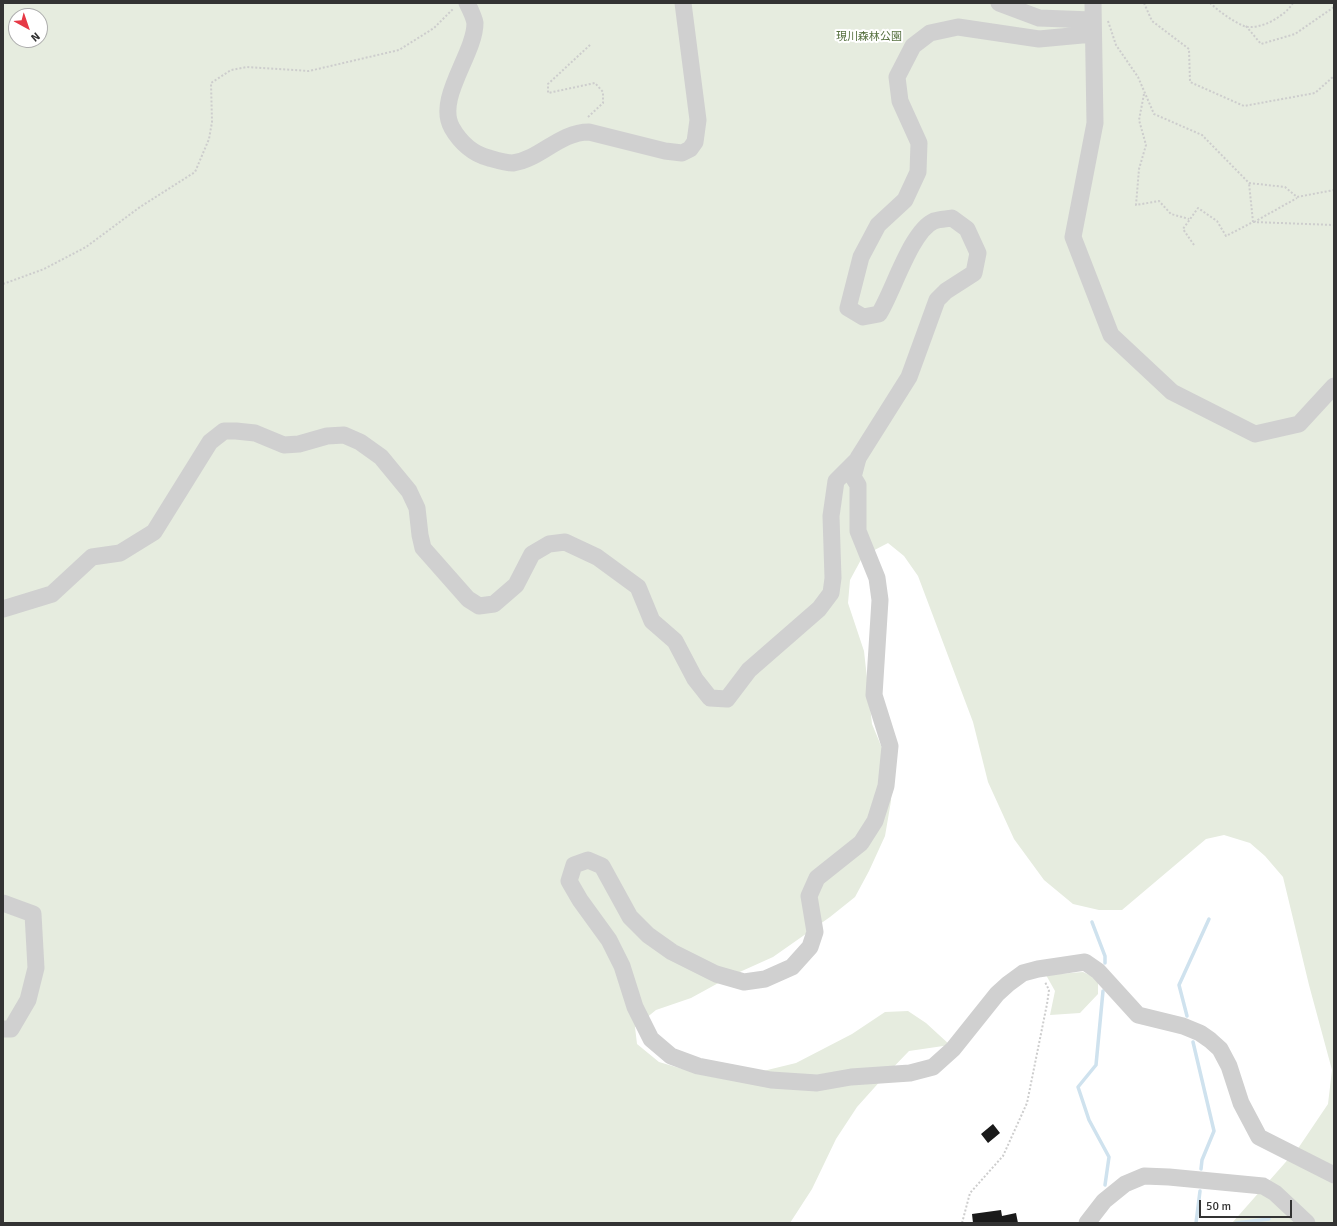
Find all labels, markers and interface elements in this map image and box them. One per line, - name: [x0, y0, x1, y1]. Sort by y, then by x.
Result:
- north arrow: [8, 8, 48, 48]
- text: N: [28, 29, 43, 44]
- park label: 現川森林公園: [836, 30, 902, 44]
- scale bar: [1201, 1192, 1294, 1218]
- text: 50 m: [1206, 1199, 1231, 1214]

